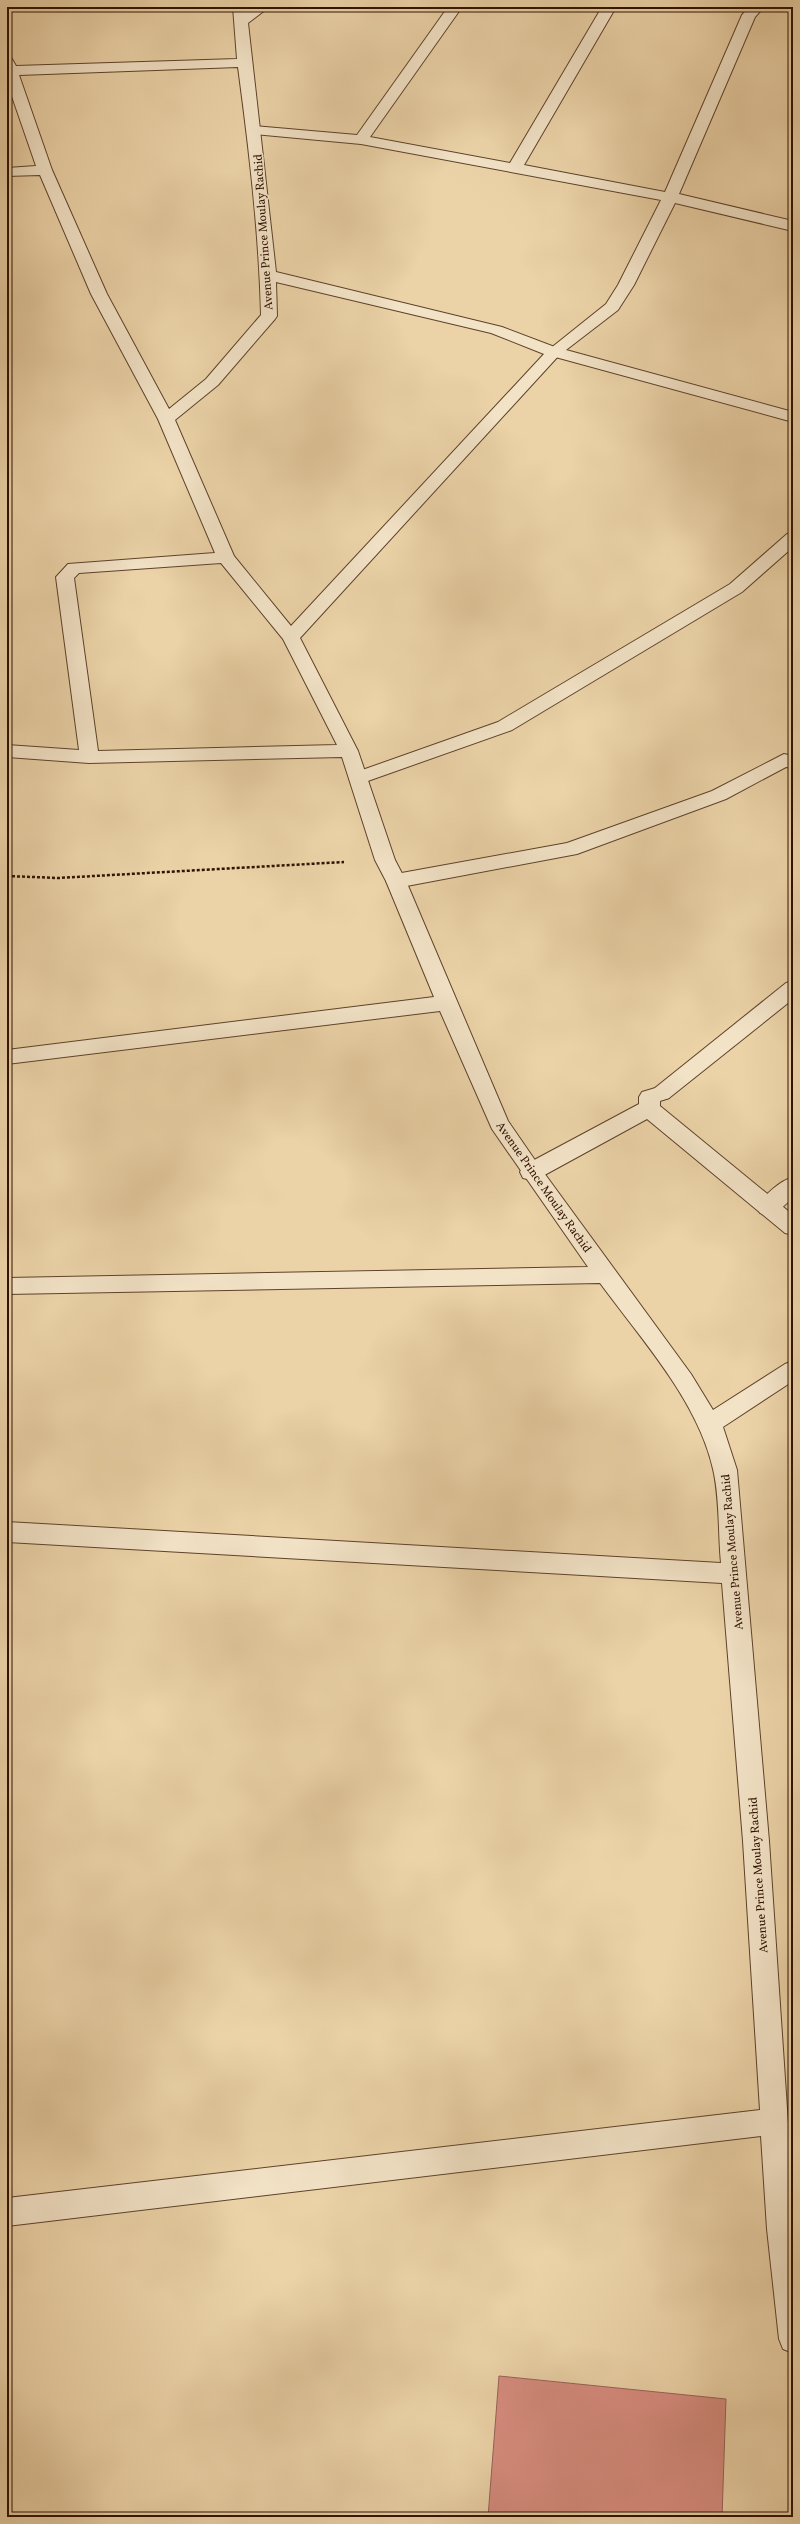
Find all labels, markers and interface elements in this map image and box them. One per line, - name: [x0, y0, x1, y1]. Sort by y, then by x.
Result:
- street label: Avenue Prince Moulay Rachid: [251, 153, 277, 311]
- street label: Avenue Prince Moulay Rachid: [492, 1119, 595, 1256]
- street label: Avenue Prince Moulay Rachid: [718, 1473, 748, 1631]
- street label: Avenue Prince Moulay Rachid: [746, 1796, 772, 1954]

